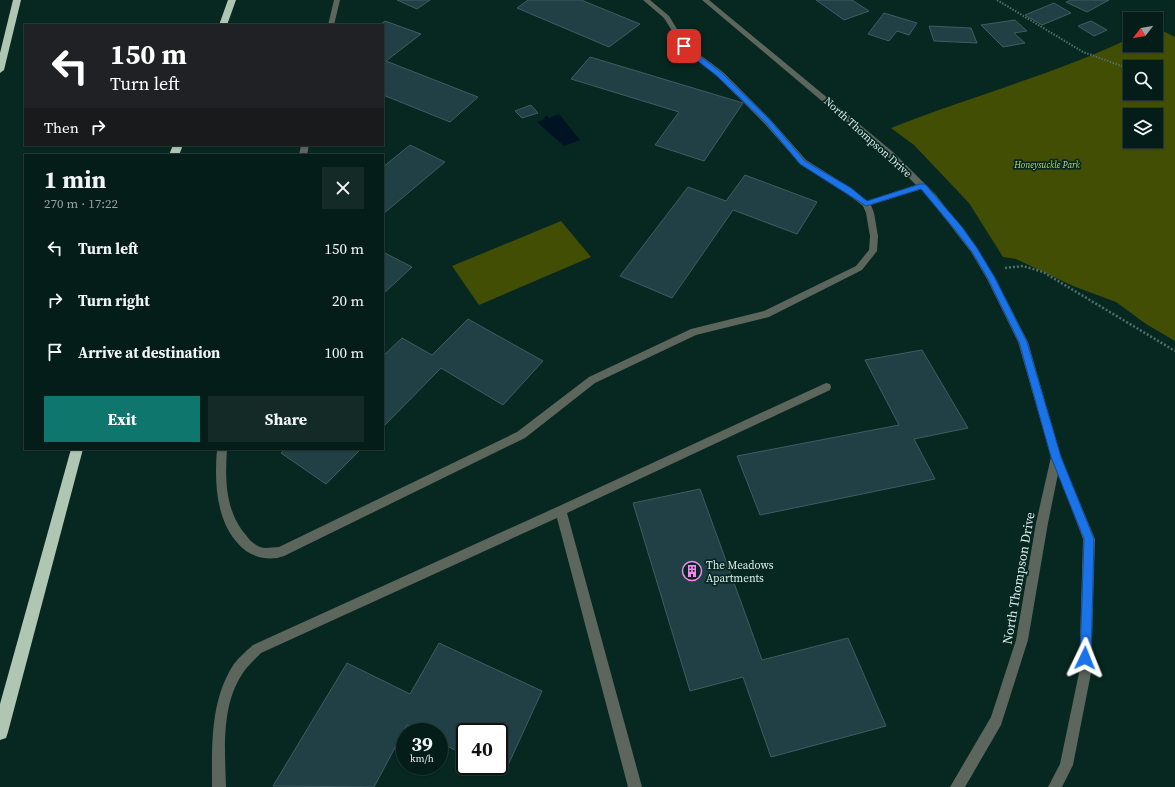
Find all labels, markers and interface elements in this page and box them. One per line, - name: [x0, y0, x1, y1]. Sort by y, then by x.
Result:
- north arrow: [1123, 12, 1163, 52]
- map controls: [1123, 12, 1163, 148]
- pin: [667, 29, 701, 63]
- text: 150 m: [110, 35, 187, 73]
- icon: arrive: [673, 35, 695, 57]
- icon: left: [44, 40, 96, 92]
- button: search: [1123, 60, 1163, 100]
- text: Turn left: [110, 71, 180, 96]
- street label: North Thompson Drive: [821, 94, 915, 181]
- button: layers: [1123, 108, 1163, 148]
- icon: right: [87, 116, 109, 138]
- text: Then: [44, 117, 79, 138]
- park label: Honeysuckle Park: [1013, 159, 1081, 171]
- text: 1 min: [44, 163, 106, 196]
- button: close: [322, 167, 364, 209]
- text: 270 m · 17:22: [44, 195, 118, 212]
- icon: left: [44, 237, 66, 259]
- text: Turn left: [78, 238, 138, 259]
- text: 150 m: [324, 238, 364, 259]
- icon: right: [44, 289, 66, 311]
- text: Turn right: [78, 290, 150, 311]
- text: 20 m: [332, 290, 364, 311]
- icon: arrive: [44, 341, 66, 363]
- text: Arrive at destination: [78, 342, 220, 363]
- text: 100 m: [324, 342, 364, 363]
- button: Exit: [44, 396, 200, 442]
- button: Share: [208, 396, 364, 442]
- street label: North Thompson Drive: [998, 510, 1039, 646]
- place label: The Meadows Apartments: [706, 558, 774, 586]
- building icon: The Meadows Apartments: [681, 560, 703, 582]
- position arrow: [1064, 637, 1106, 679]
- speed limit sign: 40: [456, 723, 508, 775]
- text: 39: [411, 730, 433, 758]
- text: km/h: [410, 752, 434, 765]

